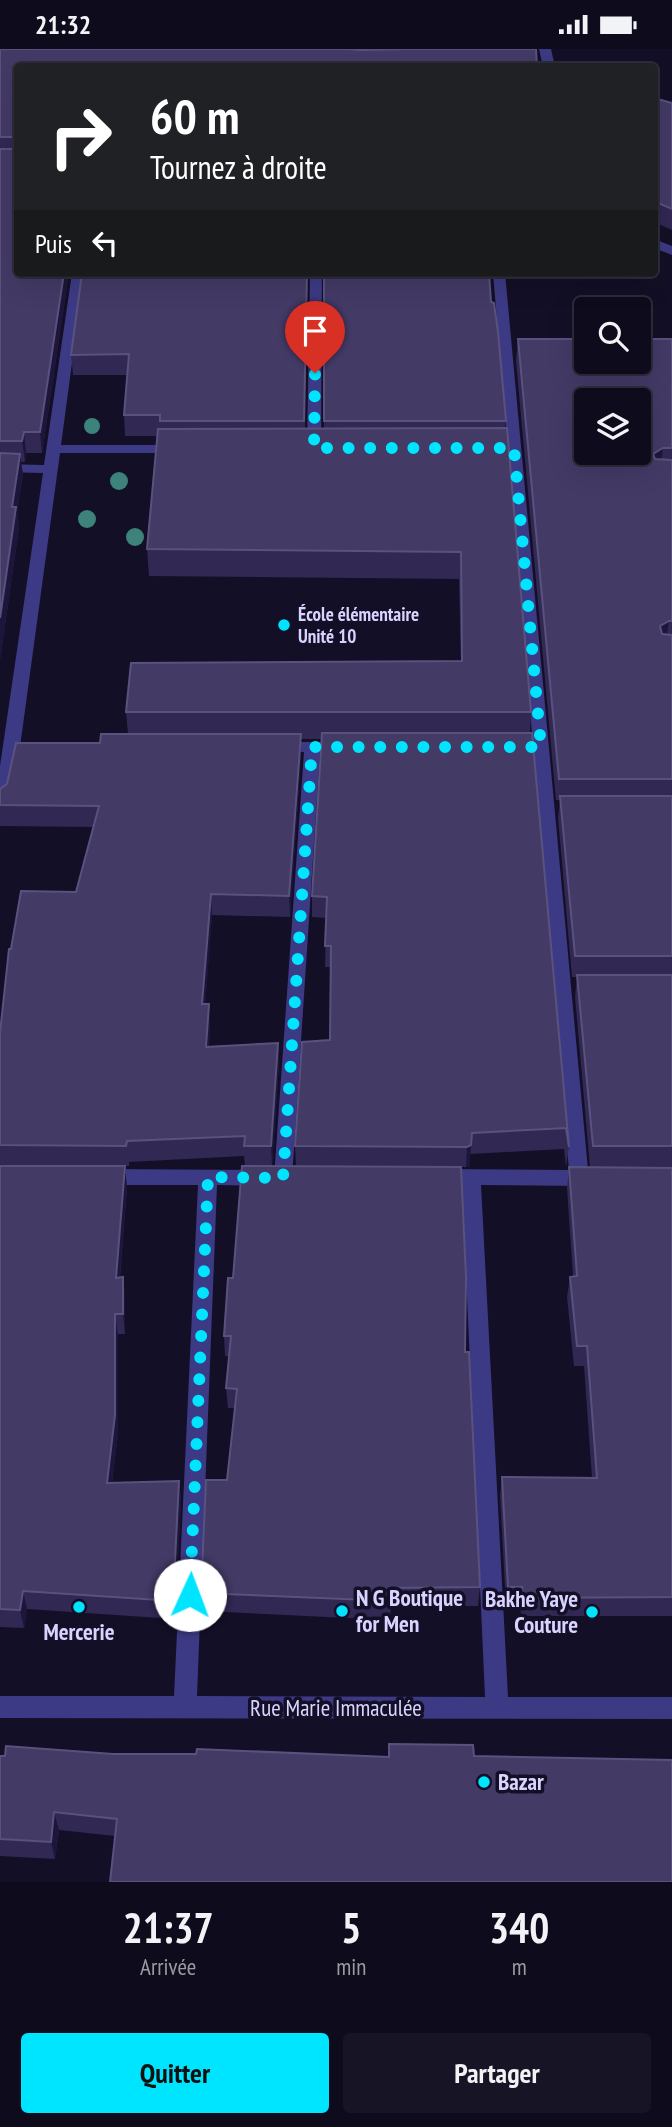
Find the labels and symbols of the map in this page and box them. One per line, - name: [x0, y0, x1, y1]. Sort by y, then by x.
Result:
- pin: [285, 301, 345, 373]
- place label: École élémentaire Unité 10: [298, 602, 419, 648]
- marker: École élémentaire Unité 10: [276, 617, 292, 633]
- position arrow: [153, 1558, 227, 1632]
- place label: N G Boutique for Men: [356, 1583, 463, 1638]
- place label: Bakhe Yaye Couture: [485, 1584, 578, 1639]
- marker: Mercerie: [71, 1599, 87, 1615]
- marker: N G Boutique for Men: [334, 1603, 350, 1619]
- marker: Bakhe Yaye Couture: [584, 1604, 600, 1620]
- place label: Mercerie: [43, 1617, 115, 1646]
- street label: Rue Marie Immaculée: [250, 1693, 422, 1722]
- place label: Bazar: [498, 1767, 544, 1796]
- marker: Bazar: [476, 1774, 492, 1790]

